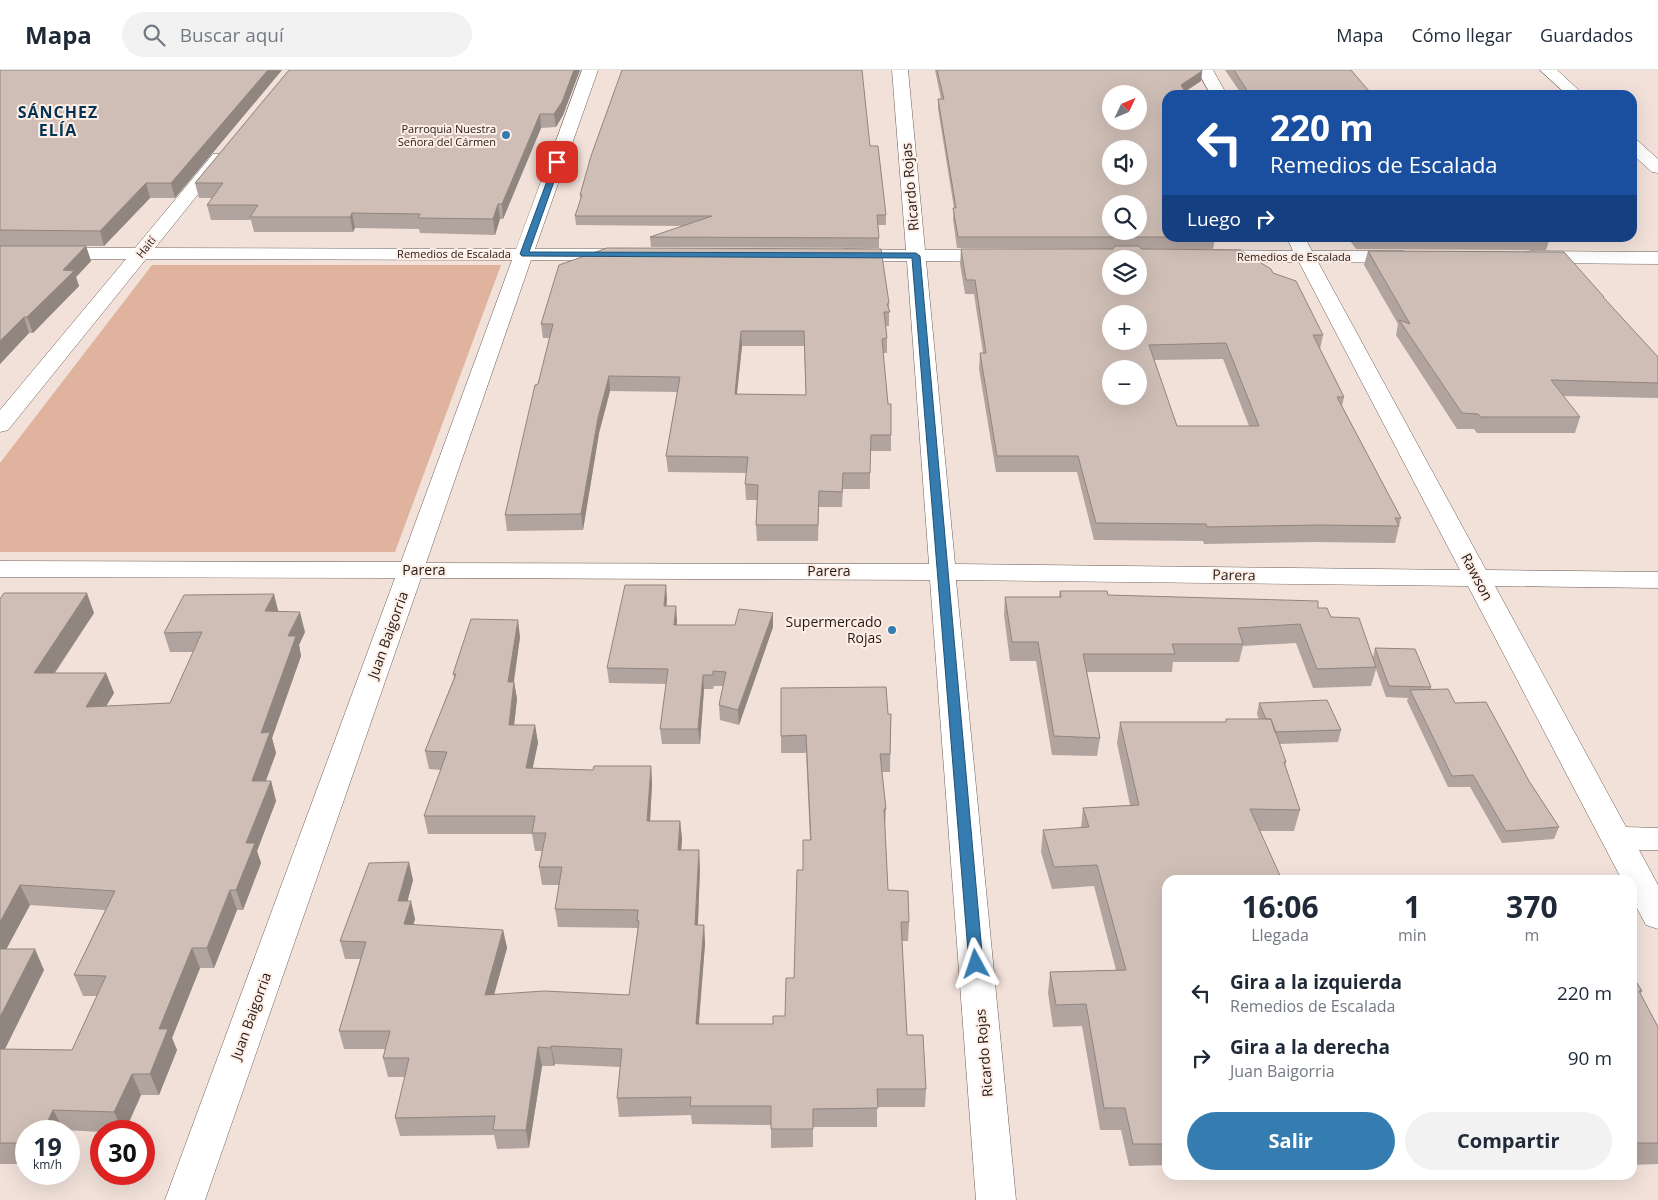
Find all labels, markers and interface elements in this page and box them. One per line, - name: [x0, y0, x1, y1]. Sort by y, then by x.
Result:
- search box: [122, 12, 472, 57]
- text: Mapa: [25, 18, 92, 51]
- icon: search: [140, 21, 168, 49]
- text: Buscar aquí: [180, 22, 284, 48]
- text: Mapa: [1336, 23, 1383, 47]
- text: Cómo llegar: [1411, 23, 1512, 47]
- text: Guardados: [1540, 23, 1633, 47]
- north arrow: [1102, 85, 1148, 130]
- map controls: [1102, 85, 1147, 405]
- district label: SÁNCHEZ ELÍA: [18, 101, 98, 141]
- text: 220 m: [1270, 104, 1374, 151]
- icon: left: [1187, 110, 1252, 175]
- place label: Parroquia Nuestra Señora del Cármen: [398, 121, 496, 149]
- marker: Parroquia Nuestra Señora del Cármen: [500, 129, 512, 141]
- button: sound: [1102, 140, 1147, 185]
- pin: [536, 141, 578, 183]
- street label: Ricardo Rojas: [896, 142, 923, 232]
- icon: arrive: [543, 148, 571, 176]
- text: Remedios de Escalada: [1270, 149, 1498, 179]
- button: search: [1102, 195, 1147, 240]
- icon: right: [1251, 205, 1279, 233]
- text: Luego: [1187, 206, 1241, 232]
- street label: Haití: [132, 233, 159, 261]
- street label: Remedios de Escalada: [397, 246, 511, 261]
- street label: Remedios de Escalada: [1237, 249, 1351, 264]
- button: layers: [1102, 250, 1147, 295]
- button: +: [1102, 305, 1147, 350]
- button: −: [1102, 360, 1147, 405]
- street label: Rawson: [1457, 550, 1498, 604]
- street label: Parera: [402, 560, 446, 579]
- street label: Parera: [807, 561, 851, 580]
- street label: Parera: [1212, 565, 1256, 584]
- street label: Juan Baigorria: [362, 589, 412, 683]
- place label: Supermercado Rojas: [786, 612, 882, 647]
- marker: Supermercado Rojas: [886, 624, 898, 636]
- text: 16:06: [1241, 886, 1319, 927]
- text: 1: [1404, 886, 1421, 927]
- text: 370: [1506, 886, 1558, 927]
- text: Llegada: [1251, 924, 1309, 946]
- text: min: [1398, 924, 1427, 946]
- text: m: [1524, 924, 1539, 946]
- position arrow: [949, 937, 1001, 989]
- text: Gira a la izquierda: [1230, 969, 1402, 995]
- street label: Juan Baigorria: [225, 970, 275, 1064]
- icon: left: [1187, 979, 1215, 1007]
- text: 220 m: [1557, 980, 1612, 1006]
- text: Remedios de Escalada: [1230, 995, 1396, 1017]
- street label: Ricardo Rojas: [970, 1008, 997, 1098]
- text: Gira a la derecha: [1230, 1034, 1390, 1060]
- icon: right: [1187, 1044, 1215, 1072]
- text: 90 m: [1568, 1045, 1612, 1071]
- text: Juan Baigorria: [1230, 1060, 1335, 1082]
- button: Salir: [1187, 1112, 1395, 1170]
- button: Compartir: [1405, 1112, 1612, 1170]
- speed limit sign: 30: [90, 1120, 155, 1185]
- text: 19: [33, 1129, 62, 1163]
- text: km/h: [33, 1156, 62, 1173]

